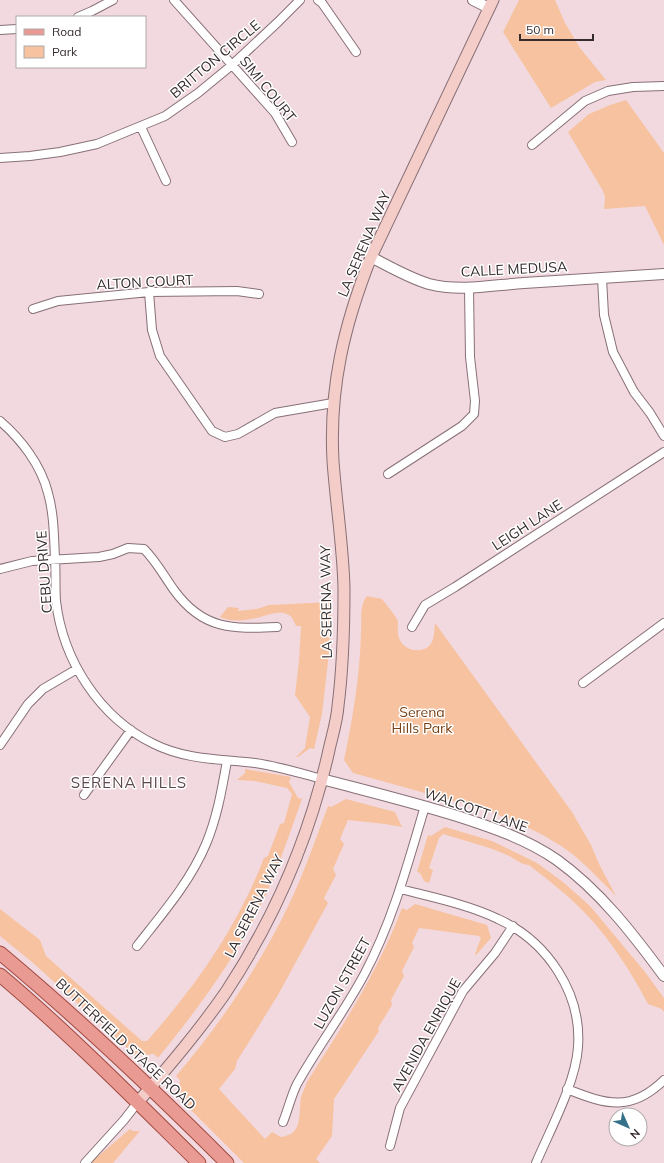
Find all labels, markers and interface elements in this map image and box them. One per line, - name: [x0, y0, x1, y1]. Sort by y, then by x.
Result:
- legend: [16, 16, 146, 68]
- street label: BRITTON CIRCLE: [166, 16, 264, 102]
- scale bar: [520, 16, 593, 42]
- text: 50 m: [526, 22, 554, 37]
- text: Road: [52, 24, 81, 39]
- text: Park: [52, 44, 78, 59]
- street label: SIMI COURT: [236, 52, 300, 126]
- street label: LA SERENA WAY: [334, 188, 395, 300]
- street label: CALLE MEDUSA: [460, 257, 568, 281]
- street label: ALTON COURT: [96, 270, 194, 294]
- street label: LEIGH LANE: [488, 496, 566, 554]
- street label: CEBU DRIVE: [32, 530, 56, 614]
- street label: LA SERENA WAY: [316, 545, 336, 659]
- park label: Serena Hills Park: [392, 703, 453, 737]
- district label: SERENA HILLS: [71, 773, 187, 792]
- street label: WALCOTT LANE: [422, 784, 530, 836]
- street label: LA SERENA WAY: [220, 851, 288, 961]
- street label: LUZON STREET: [309, 934, 375, 1032]
- street label: BUTTERFIELD STAGE ROAD: [52, 974, 200, 1114]
- street label: AVENIDA ENRIQUE: [387, 975, 465, 1095]
- north arrow: [608, 1107, 648, 1147]
- text: N: [627, 1126, 643, 1142]

